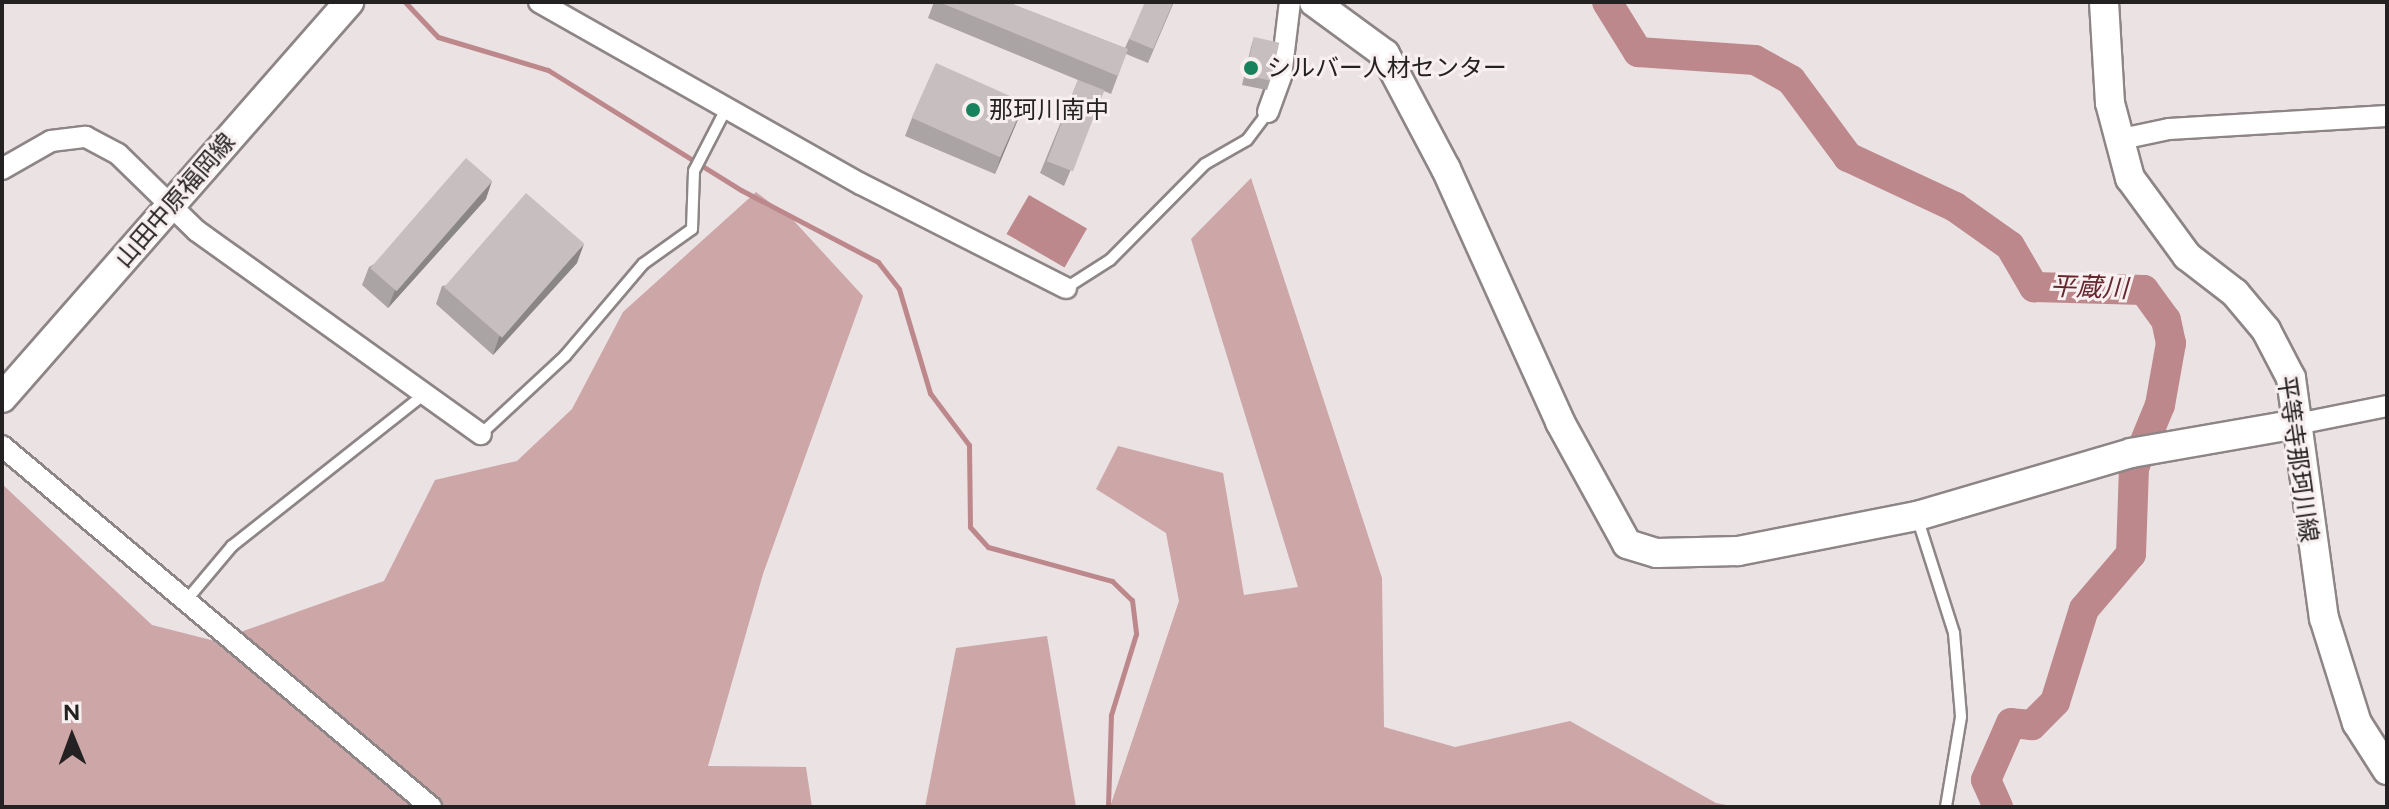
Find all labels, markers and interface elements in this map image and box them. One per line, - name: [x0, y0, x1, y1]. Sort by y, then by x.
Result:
- place label: シルバー人材センター: [1267, 54, 1507, 82]
- marker: シルバー人材センター: [1242, 59, 1260, 77]
- place label: 那珂川南中: [989, 96, 1109, 124]
- marker: 那珂川南中: [964, 101, 982, 119]
- street label: 山田中原福岡線: [109, 127, 241, 273]
- water label: 平蔵川: [2049, 271, 2129, 305]
- street label: 平等寺那珂川線: [2272, 374, 2324, 544]
- north arrow: [32, 697, 112, 777]
- text: N: [63, 699, 80, 726]

